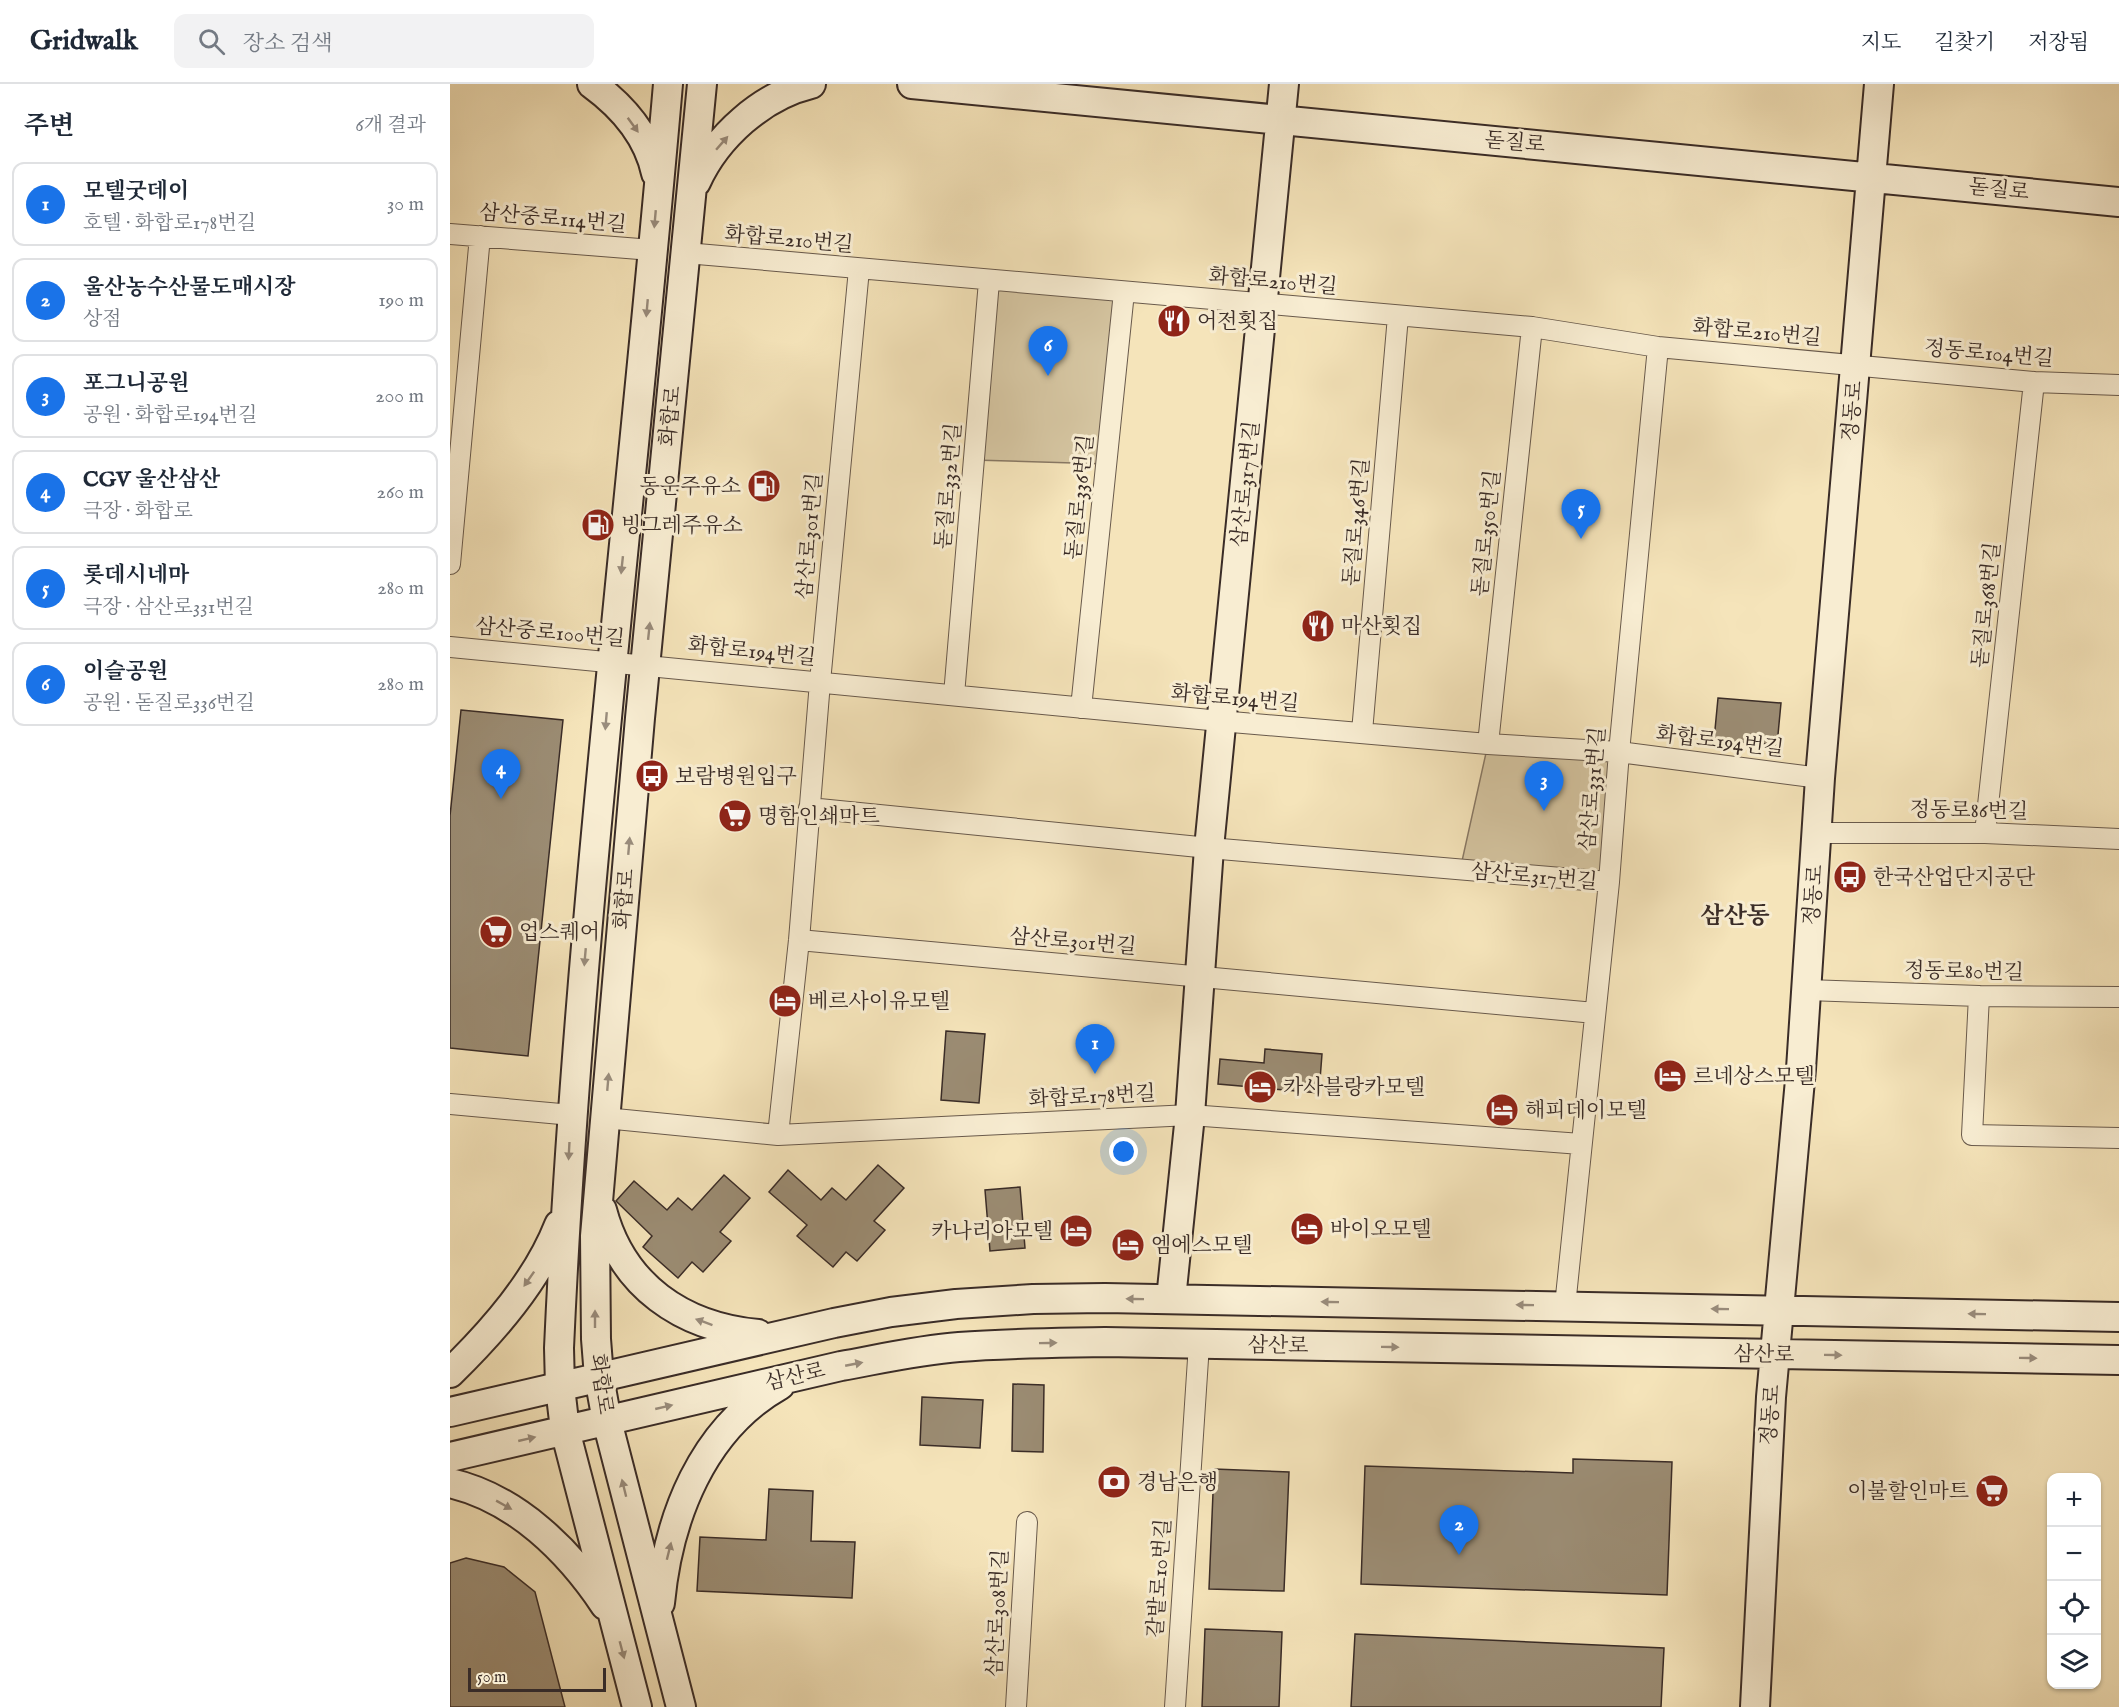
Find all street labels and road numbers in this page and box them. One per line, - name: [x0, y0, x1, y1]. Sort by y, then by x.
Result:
- street label: 돋질로: [1483, 127, 1546, 160]
- street label: 돋질로: [1967, 174, 2031, 207]
- street label: 삼산중로114번길: [478, 200, 628, 239]
- street label: 화합로210번길: [723, 221, 854, 260]
- street label: 화합로210번길: [1207, 263, 1338, 302]
- street label: 화합로210번길: [1691, 314, 1822, 353]
- street label: 정동로104번길: [1923, 335, 2055, 374]
- street label: 정동로: [1837, 380, 1870, 443]
- street label: 화합로: [655, 384, 688, 448]
- street label: 삼산로317번길: [1226, 420, 1267, 549]
- street label: 돋질로332번길: [931, 422, 968, 551]
- street label: 돋질로336번길: [1060, 433, 1101, 561]
- street label: 돋질로346번길: [1338, 457, 1377, 587]
- street label: 돋질로350번길: [1467, 469, 1508, 598]
- street label: 삼산로301번길: [791, 472, 829, 601]
- street label: 돋질로368번길: [1967, 541, 2008, 669]
- street label: 삼산중로100번길: [474, 614, 626, 653]
- street label: 화합로194번길: [686, 632, 817, 673]
- street label: 화합로194번길: [1170, 680, 1300, 719]
- street label: 화합로194번길: [1654, 721, 1785, 764]
- street label: 삼산로331번길: [1575, 726, 1612, 853]
- street label: 정동로86번길: [1909, 797, 2028, 826]
- street label: 삼산로317번길: [1469, 859, 1598, 896]
- street label: 정동로: [1799, 864, 1830, 926]
- street label: 화합로: [609, 868, 642, 931]
- street label: 삼산로301번길: [1008, 923, 1137, 961]
- street label: 정동로80번길: [1904, 958, 2024, 987]
- street label: 화합로178번길: [1028, 1081, 1156, 1114]
- street label: 삼산로: [1247, 1332, 1309, 1361]
- street label: 삼산로: [1733, 1341, 1795, 1370]
- street label: 화합로: [583, 1352, 618, 1416]
- street label: 삼산로: [763, 1357, 828, 1397]
- street label: 정동로: [1756, 1384, 1787, 1446]
- street label: 갈밭로10번길: [1143, 1518, 1178, 1639]
- street label: 삼산로308번길: [982, 1549, 1015, 1678]

